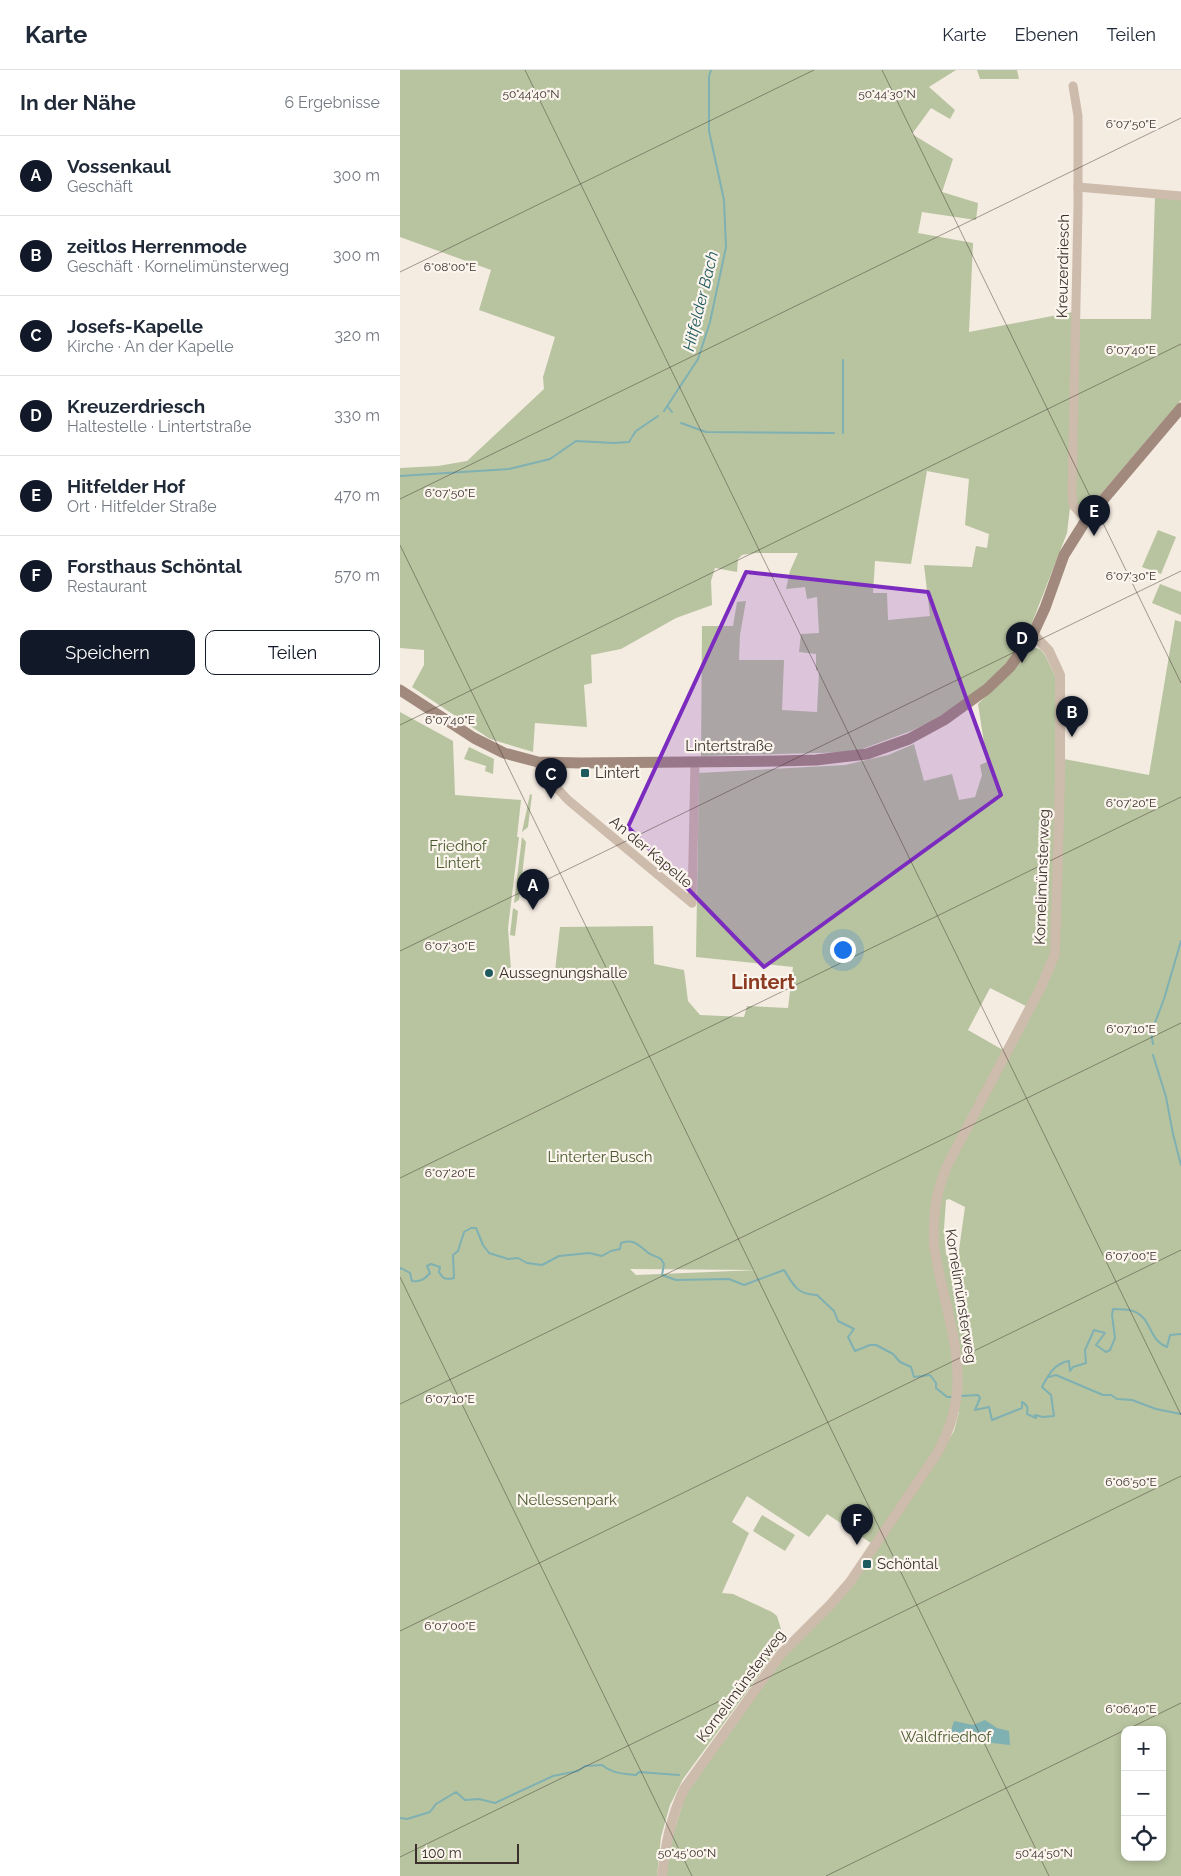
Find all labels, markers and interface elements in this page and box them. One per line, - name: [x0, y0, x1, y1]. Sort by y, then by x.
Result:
- text: Karte: [25, 20, 87, 49]
- text: Karte: [942, 24, 986, 45]
- text: Ebenen: [1014, 24, 1079, 45]
- text: Teilen: [1107, 24, 1156, 45]
- text: 50°44'40"N: [503, 87, 559, 101]
- text: 50°44'30"N: [858, 87, 916, 101]
- text: In der Nähe: [20, 90, 136, 115]
- text: 6 Ergebnisse: [284, 93, 380, 112]
- text: 6°07'50"E: [1106, 117, 1156, 131]
- text: Vossenkaul: [67, 155, 171, 177]
- text: A: [31, 166, 41, 185]
- text: 300 m: [333, 166, 380, 185]
- text: Geschäft: [67, 177, 133, 196]
- street label: Kreuzerdriesch: [1053, 214, 1073, 318]
- text: zeitlos Herrenmode: [67, 235, 247, 257]
- text: B: [31, 246, 41, 265]
- text: 300 m: [333, 246, 380, 265]
- water label: Hitfelder Bach: [679, 249, 722, 353]
- text: Geschäft · Kornelimünsterweg: [67, 257, 289, 276]
- text: 6°08'00"E: [424, 260, 476, 274]
- text: Josefs-Kapelle: [67, 315, 203, 337]
- text: C: [31, 326, 41, 345]
- text: 320 m: [335, 326, 380, 345]
- text: Kirche · An der Kapelle: [67, 337, 234, 356]
- text: 6°07'40"E: [1106, 343, 1156, 357]
- text: Kreuzerdriesch: [67, 395, 205, 417]
- text: D: [30, 406, 42, 425]
- text: 330 m: [334, 406, 380, 425]
- text: Haltestelle · Lintertstraße: [67, 417, 251, 436]
- text: Hitfelder Hof: [67, 475, 185, 497]
- text: E: [31, 486, 41, 505]
- text: 470 m: [334, 486, 380, 505]
- text: 6°07'50"E: [425, 486, 475, 500]
- pin: E: [1078, 495, 1110, 536]
- text: Ort · Hitfelder Straße: [67, 497, 217, 516]
- text: Forsthaus Schöntal: [67, 555, 242, 577]
- text: F: [31, 566, 41, 585]
- text: 570 m: [334, 566, 380, 585]
- text: 6°07'30"E: [1106, 569, 1156, 583]
- text: Restaurant: [67, 577, 147, 596]
- pin: D: [1006, 622, 1038, 663]
- button: Speichern: [20, 630, 195, 675]
- button: Teilen: [205, 630, 380, 675]
- pin: B: [1056, 696, 1088, 737]
- text: 6°07'40"E: [425, 713, 475, 727]
- street label: Lintertstraße: [685, 737, 773, 755]
- pin: C: [535, 758, 567, 799]
- place label: Lintert: [595, 764, 640, 782]
- marker: Lintert: [579, 767, 591, 779]
- text: 6°07'20"E: [1106, 796, 1156, 810]
- street label: Kornelimünsterweg: [1031, 809, 1053, 945]
- street label: An der Kapelle: [606, 812, 696, 892]
- park label: Friedhof Lintert: [429, 837, 488, 872]
- pin: A: [517, 869, 549, 910]
- your location: [830, 937, 856, 963]
- text: 6°07'30"E: [425, 939, 475, 953]
- place label: Aussegnungshalle: [499, 964, 627, 982]
- marker: Aussegnungshalle: [483, 967, 495, 979]
- district label: Lintert: [731, 970, 795, 994]
- text: 6°07'10"E: [1106, 1022, 1156, 1036]
- park label: Linterter Busch: [547, 1148, 653, 1166]
- text: 6°07'20"E: [425, 1166, 475, 1180]
- street label: Kornelimünsterweg: [941, 1227, 981, 1365]
- text: 6°07'00"E: [1105, 1249, 1157, 1263]
- text: 6°07'10"E: [425, 1392, 475, 1406]
- text: 6°06'50"E: [1105, 1475, 1157, 1489]
- park label: Nellessenpark: [517, 1491, 617, 1509]
- pin: F: [841, 1504, 873, 1545]
- place label: Schöntal: [877, 1555, 939, 1573]
- marker: Schöntal: [861, 1558, 873, 1570]
- text: 6°07'00"E: [424, 1619, 476, 1633]
- street label: Kornelimünsterweg: [693, 1626, 789, 1746]
- text: 6°06'40"E: [1106, 1702, 1156, 1716]
- map controls: [1121, 1726, 1166, 1861]
- button: +: [1121, 1726, 1166, 1771]
- park label: Waldfriedhof: [901, 1728, 992, 1746]
- button: −: [1121, 1771, 1166, 1816]
- button: locate: [1121, 1816, 1166, 1861]
- scale bar: [415, 1841, 519, 1864]
- text: 100 m: [422, 1845, 462, 1861]
- text: 50°45'00"N: [658, 1846, 716, 1860]
- text: 50°44'50"N: [1015, 1846, 1073, 1860]

